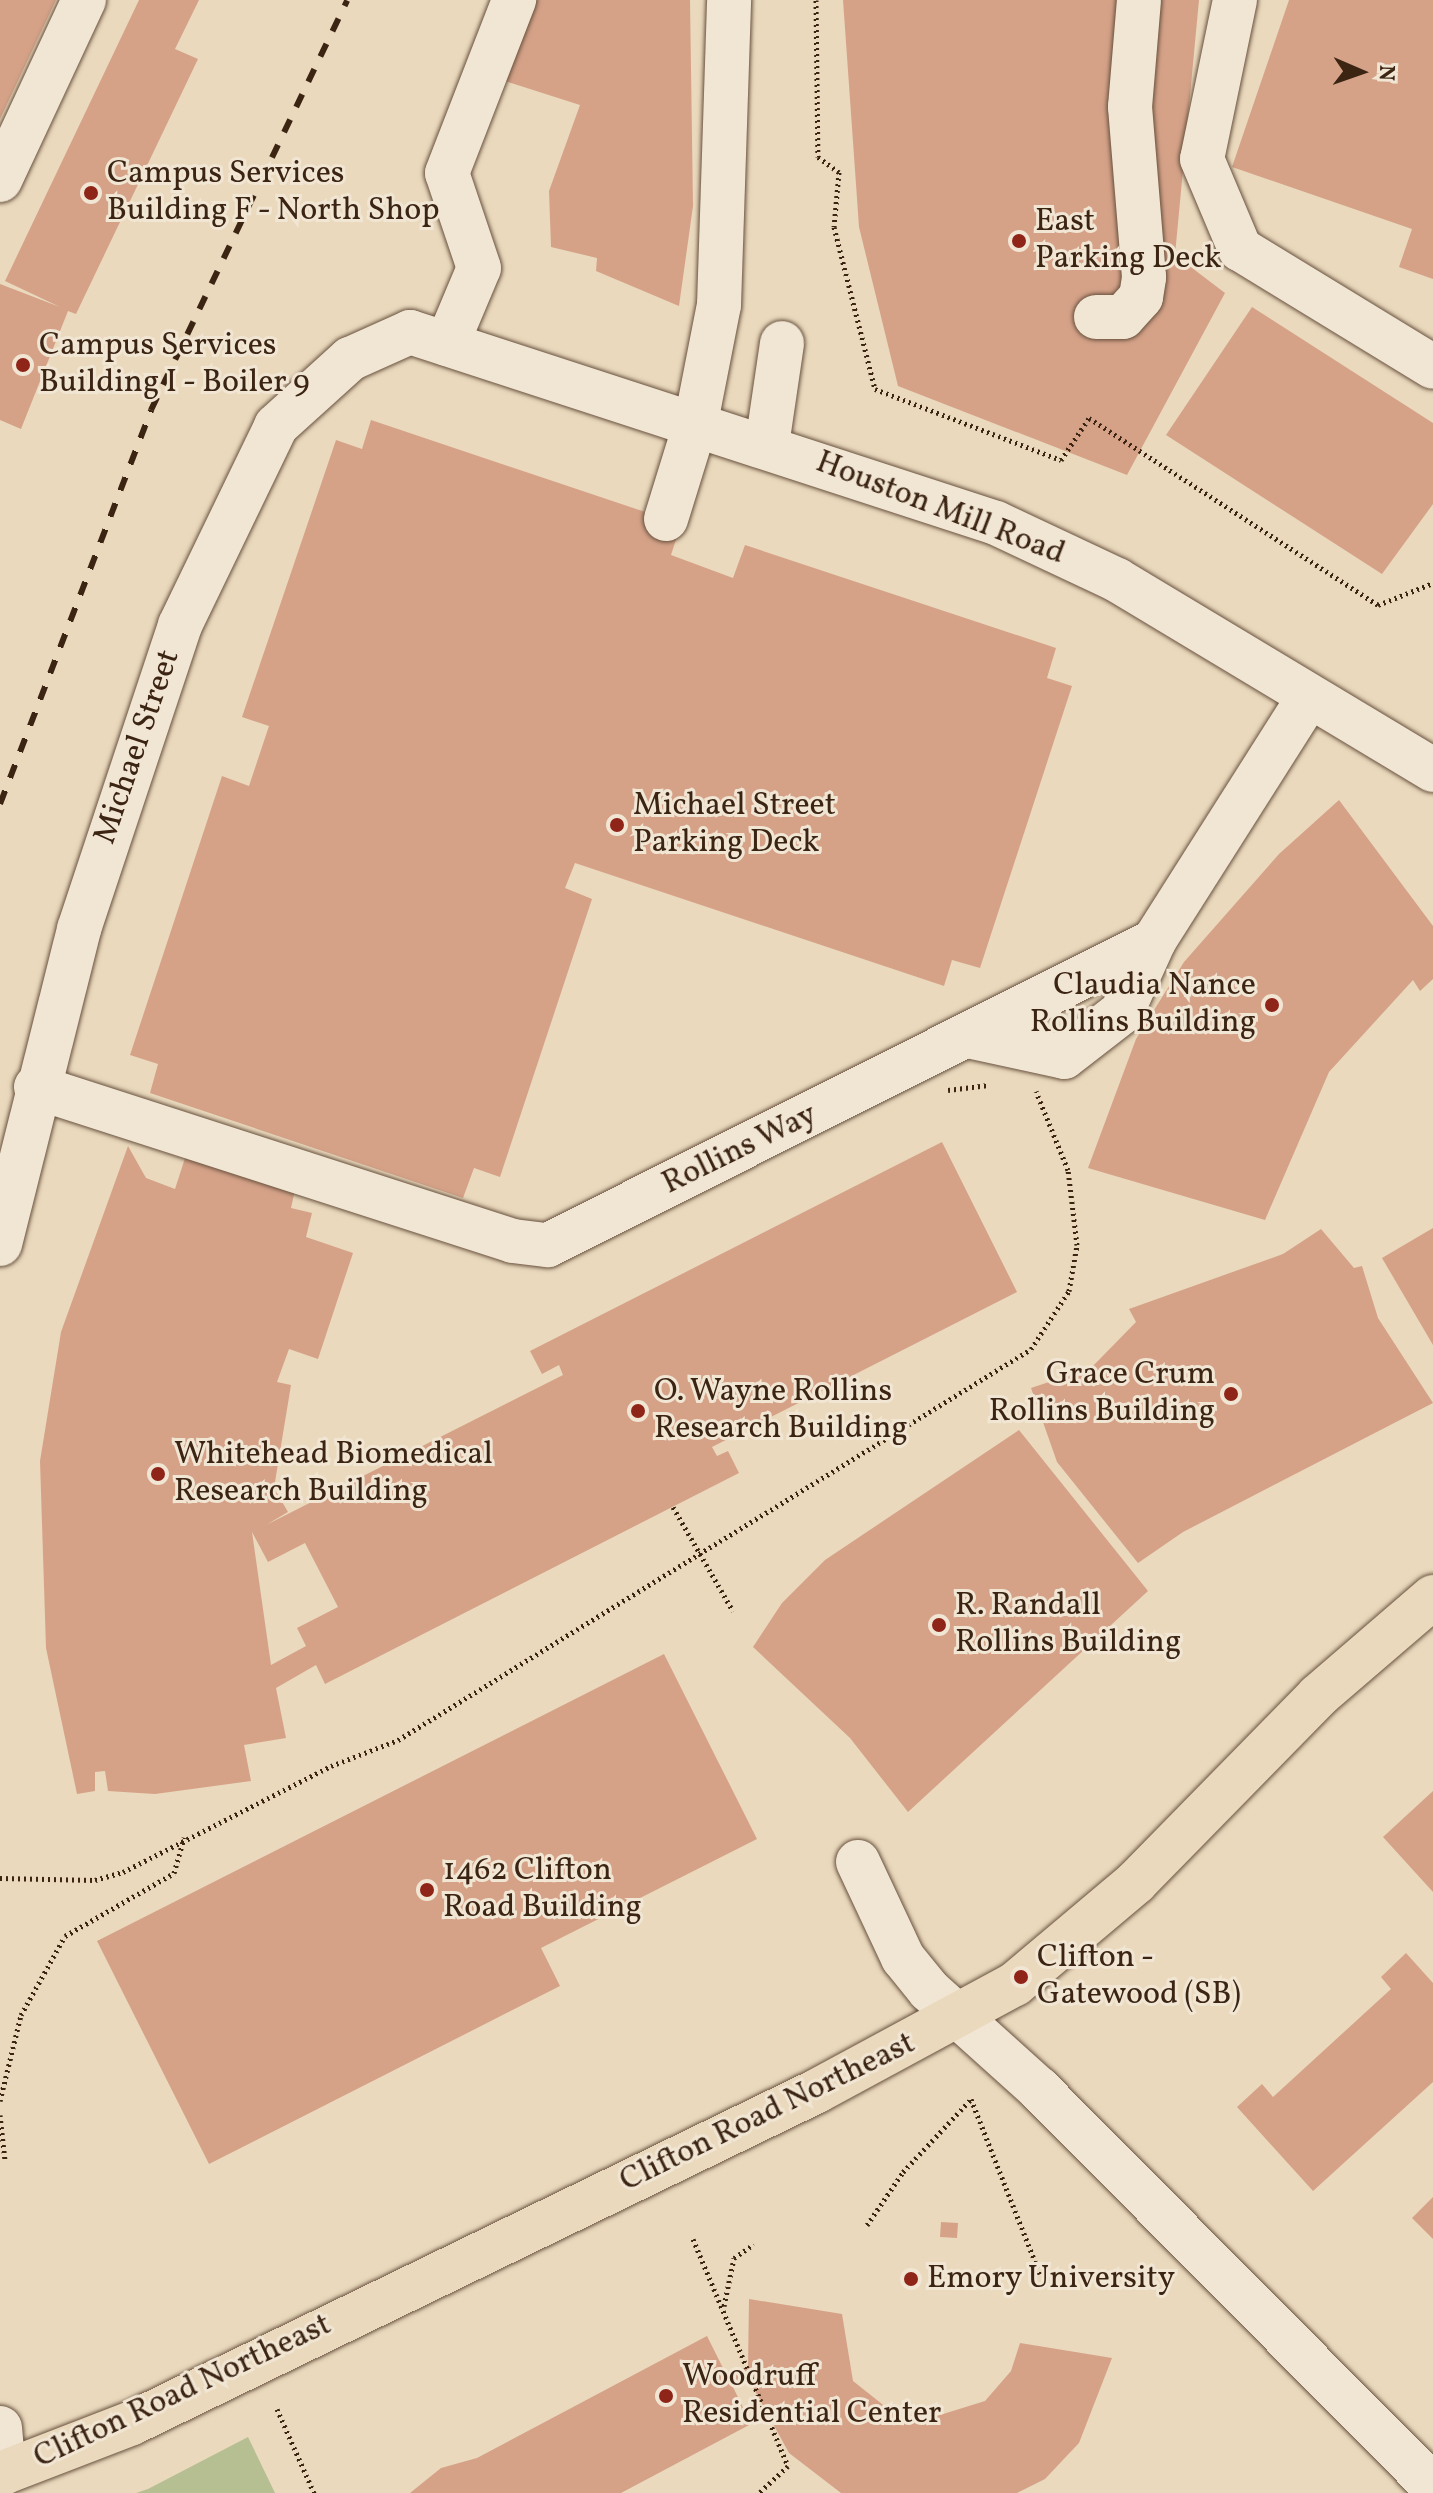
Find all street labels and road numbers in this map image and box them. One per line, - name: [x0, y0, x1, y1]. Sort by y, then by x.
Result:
- street label: Houston Mill Road: [810, 444, 1070, 574]
- street label: Michael Street: [87, 645, 189, 849]
- street label: Rollins Way: [656, 1096, 824, 1204]
- street label: Clifton Road Northeast: [614, 2025, 922, 2201]
- street label: Clifton Road Northeast: [28, 2306, 338, 2478]

